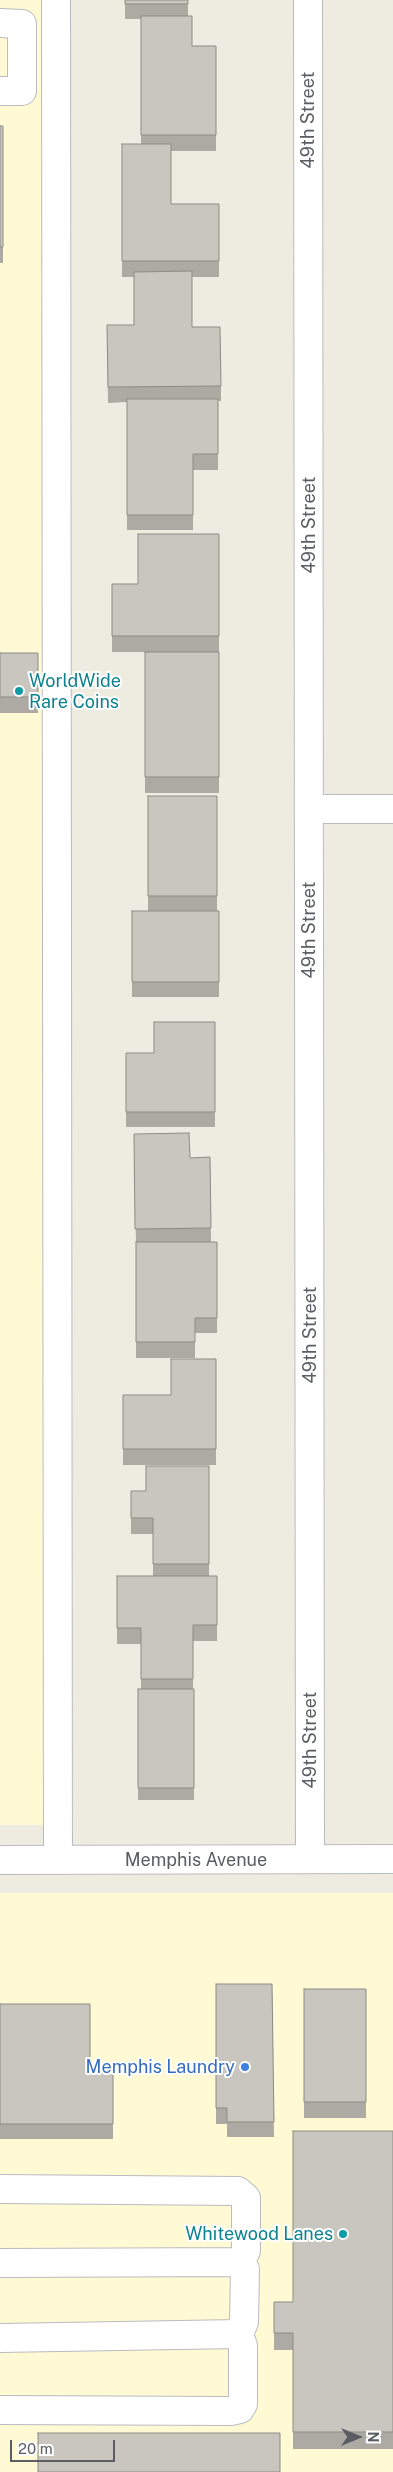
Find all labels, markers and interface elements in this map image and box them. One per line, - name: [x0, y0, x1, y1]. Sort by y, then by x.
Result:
- street label: 49th Street: [297, 72, 319, 168]
- street label: 49th Street: [298, 477, 320, 573]
- place label: WorldWide Rare Coins: [29, 670, 121, 712]
- marker: WorldWide Rare Coins: [13, 685, 25, 697]
- street label: 49th Street: [298, 882, 320, 978]
- street label: 49th Street: [299, 1287, 321, 1383]
- street label: 49th Street: [299, 1692, 321, 1788]
- street label: Memphis Avenue: [125, 1849, 267, 1871]
- place label: Memphis Laundry: [86, 2056, 235, 2078]
- marker: Memphis Laundry: [239, 2061, 251, 2073]
- place label: Whitewood Lanes: [185, 2223, 333, 2245]
- marker: Whitewood Lanes: [337, 2228, 349, 2240]
- north arrow: [333, 2412, 383, 2462]
- scale bar: [12, 2430, 118, 2462]
- text: N: [365, 2432, 381, 2442]
- text: 20 m: [18, 2440, 53, 2457]

